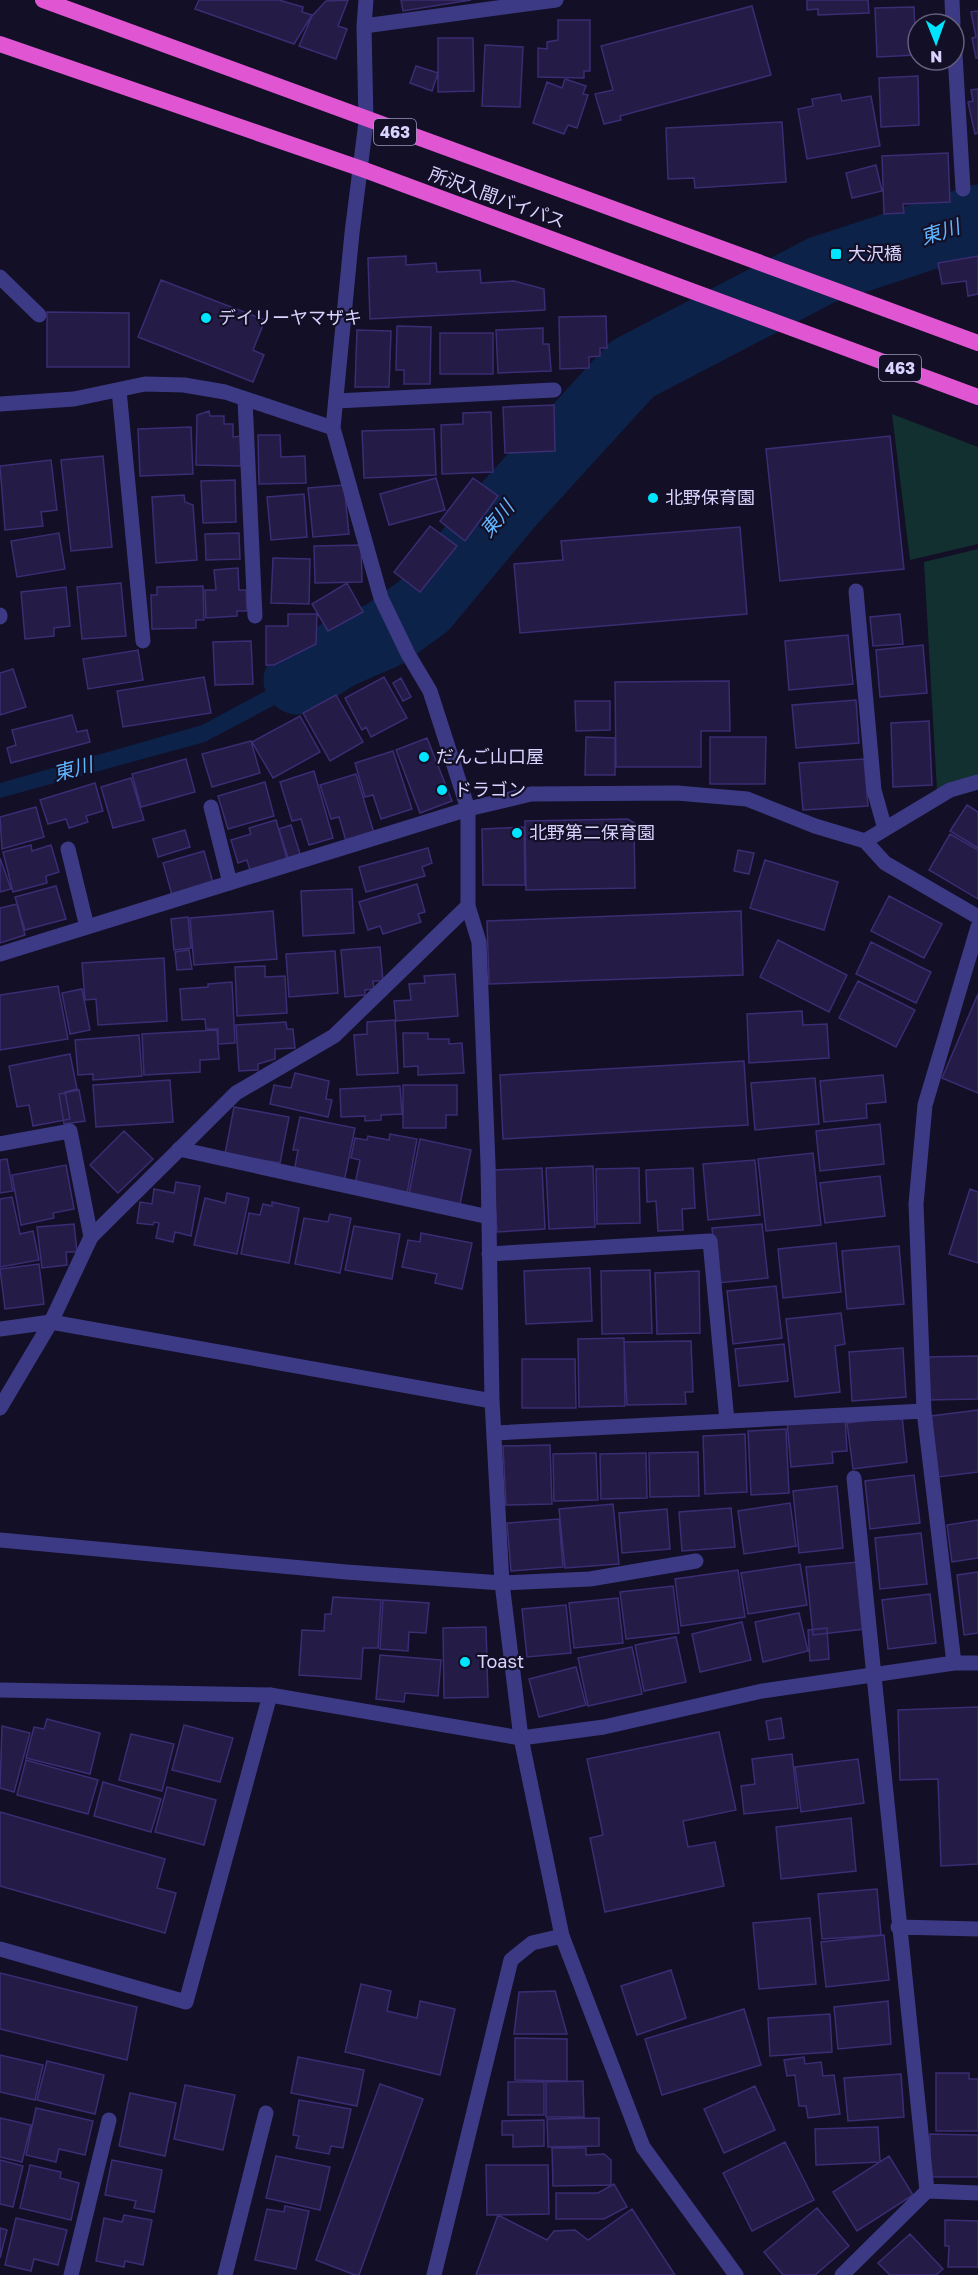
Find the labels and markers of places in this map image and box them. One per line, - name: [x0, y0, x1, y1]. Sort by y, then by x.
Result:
- place label: 大沢橋: [848, 242, 902, 264]
- marker: 大沢橋: [829, 247, 843, 261]
- place label: デイリーヤマザキ: [218, 306, 362, 328]
- marker: デイリーヤマザキ: [199, 311, 213, 325]
- place label: 北野保育園: [665, 486, 755, 508]
- marker: 北野保育園: [646, 491, 660, 505]
- place label: だんご山口屋: [436, 745, 544, 767]
- marker: だんご山口屋: [417, 750, 431, 764]
- place label: ドラゴン: [454, 778, 526, 800]
- marker: ドラゴン: [435, 783, 449, 797]
- place label: 北野第二保育園: [529, 821, 655, 843]
- marker: 北野第二保育園: [510, 826, 524, 840]
- place label: Toast: [477, 1650, 524, 1672]
- marker: Toast: [458, 1655, 472, 1669]

